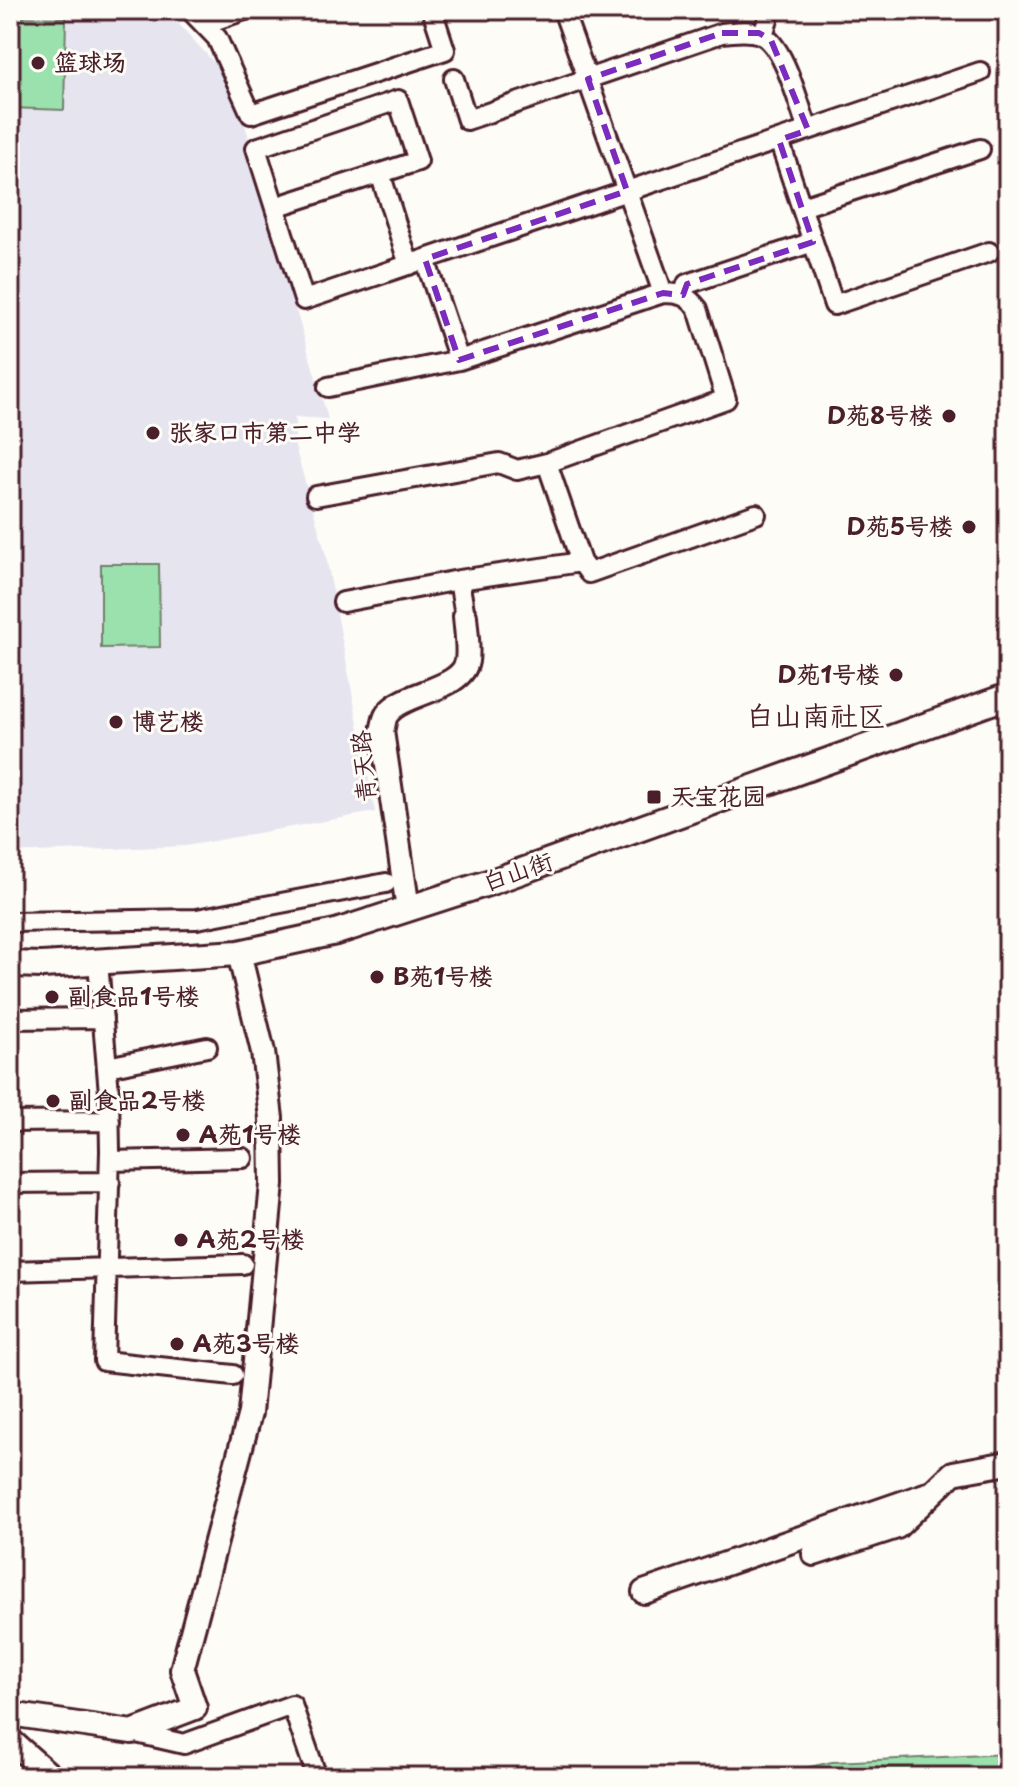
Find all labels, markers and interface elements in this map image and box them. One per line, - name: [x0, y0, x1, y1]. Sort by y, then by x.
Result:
- place label: 篮球场: [54, 43, 126, 79]
- marker: 篮球场: [29, 54, 47, 72]
- place label: D苑8号楼: [827, 396, 933, 432]
- marker: D苑8号楼: [940, 407, 958, 425]
- place label: 张家口市第二中学: [169, 413, 361, 449]
- marker: 张家口市第二中学: [144, 424, 162, 442]
- place label: D苑5号楼: [847, 507, 953, 543]
- marker: D苑5号楼: [960, 518, 978, 536]
- place label: D苑1号楼: [777, 655, 880, 691]
- marker: D苑1号楼: [887, 666, 905, 684]
- district label: 白山南社区: [746, 693, 886, 736]
- place label: 博艺楼: [132, 702, 204, 738]
- marker: 博艺楼: [107, 713, 125, 731]
- street label: 青天路: [341, 729, 383, 804]
- place label: 天宝花园: [670, 777, 766, 813]
- marker: 天宝花园: [645, 788, 663, 806]
- street label: 白山街: [477, 841, 557, 899]
- place label: B苑1号楼: [393, 957, 493, 993]
- marker: B苑1号楼: [368, 968, 386, 986]
- place label: 副食品1号楼: [68, 977, 199, 1013]
- marker: 副食品1号楼: [43, 988, 61, 1006]
- place label: 副食品2号楼: [69, 1081, 206, 1117]
- marker: 副食品2号楼: [44, 1092, 62, 1110]
- place label: A苑1号楼: [199, 1115, 301, 1151]
- marker: A苑1号楼: [174, 1126, 192, 1144]
- place label: A苑2号楼: [197, 1220, 305, 1256]
- marker: A苑2号楼: [172, 1231, 190, 1249]
- place label: A苑3号楼: [193, 1324, 300, 1360]
- marker: A苑3号楼: [168, 1335, 186, 1353]

